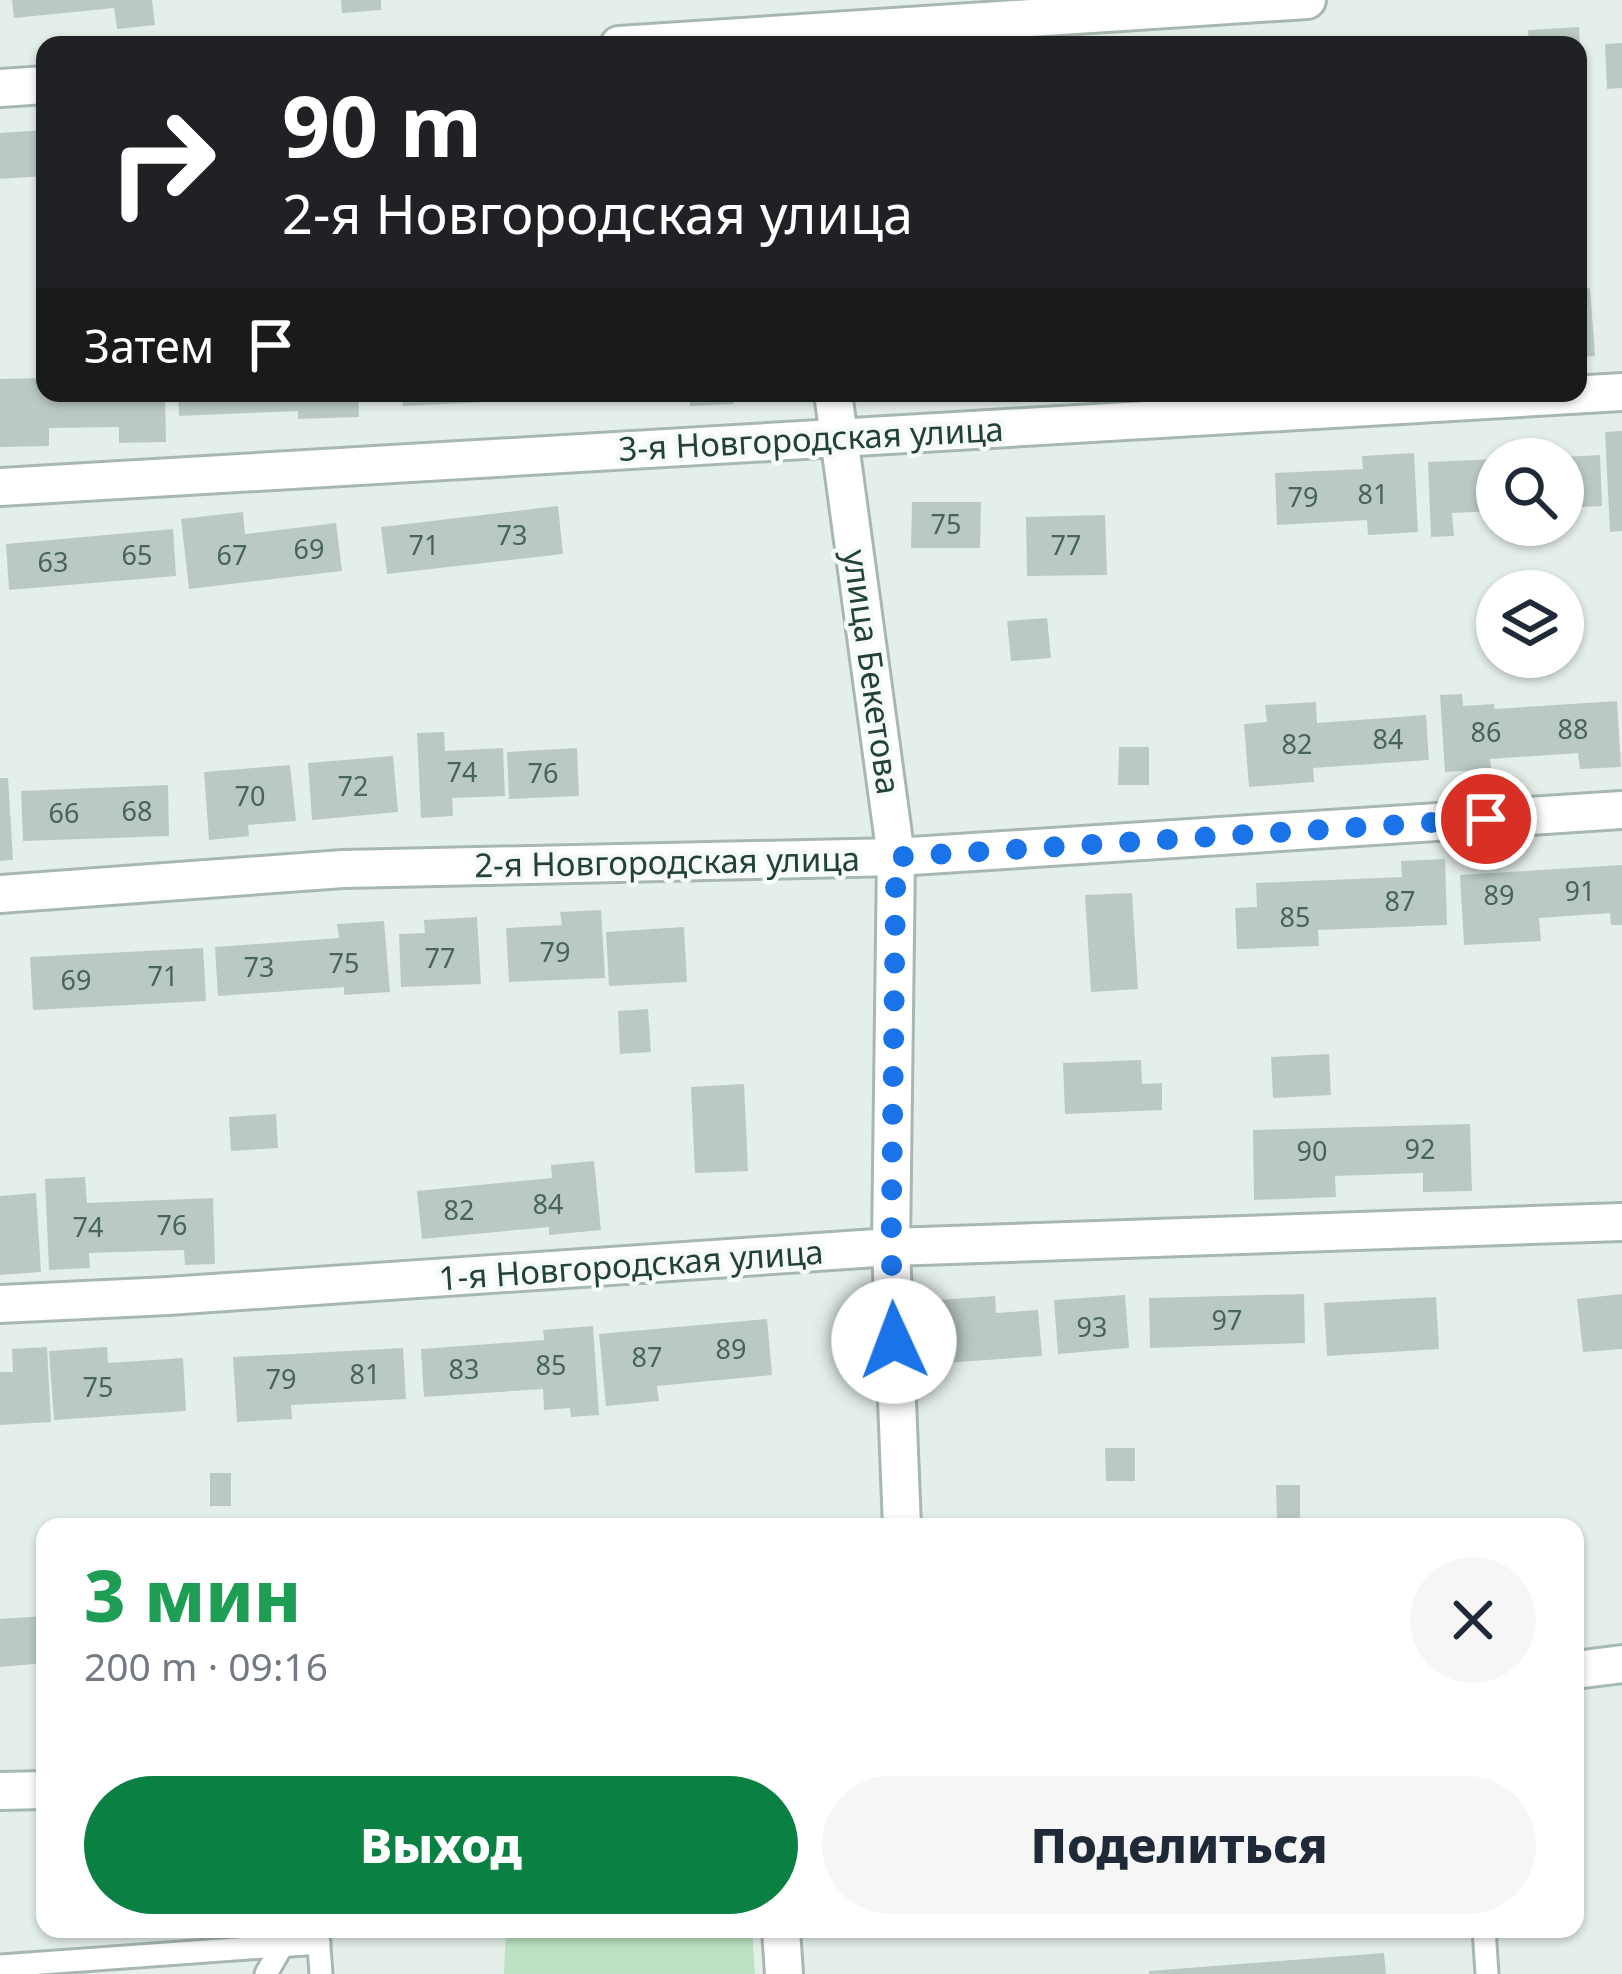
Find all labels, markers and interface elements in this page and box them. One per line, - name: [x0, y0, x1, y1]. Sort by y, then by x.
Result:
- text: 90 m: [282, 67, 482, 182]
- icon: right: [84, 84, 240, 240]
- text: 2-я Новгородская улица: [282, 176, 913, 250]
- icon: arrive: [238, 312, 304, 378]
- text: Затем: [84, 315, 214, 376]
- street label: 3-я Новгородская улица: [617, 406, 1005, 471]
- map controls: [1476, 438, 1584, 678]
- button: search: [1476, 438, 1584, 546]
- house number: 81: [1358, 475, 1388, 512]
- house number: 79: [1288, 478, 1318, 515]
- house number: 75: [931, 505, 961, 542]
- house number: 73: [497, 516, 527, 553]
- house number: 71: [409, 526, 439, 563]
- house number: 77: [1051, 526, 1081, 563]
- house number: 69: [294, 530, 324, 567]
- house number: 65: [122, 536, 152, 573]
- house number: 67: [217, 536, 247, 573]
- house number: 63: [38, 543, 68, 580]
- street label: улица Бекетова: [833, 547, 912, 797]
- button: layers: [1476, 570, 1584, 678]
- house number: 88: [1558, 710, 1588, 747]
- house number: 86: [1471, 713, 1501, 750]
- house number: 84: [1373, 720, 1403, 757]
- house number: 82: [1282, 725, 1312, 762]
- house number: 74: [447, 753, 477, 790]
- house number: 76: [528, 754, 558, 791]
- house number: 72: [338, 767, 368, 804]
- pin: [1435, 768, 1537, 870]
- house number: 70: [235, 777, 265, 814]
- icon: arrive: [1453, 786, 1519, 852]
- house number: 68: [122, 792, 152, 829]
- house number: 66: [49, 794, 79, 831]
- street label: 2-я Новгородская улица: [474, 836, 860, 887]
- house number: 91: [1565, 872, 1595, 909]
- house number: 89: [1484, 876, 1514, 913]
- house number: 87: [1385, 882, 1415, 919]
- house number: 85: [1280, 898, 1310, 935]
- house number: 79: [540, 933, 570, 970]
- house number: 77: [425, 939, 455, 976]
- house number: 75: [329, 944, 359, 981]
- house number: 73: [244, 948, 274, 985]
- house number: 71: [148, 957, 178, 994]
- house number: 69: [61, 961, 91, 998]
- house number: 92: [1405, 1130, 1435, 1167]
- house number: 90: [1297, 1132, 1327, 1169]
- house number: 84: [533, 1185, 563, 1222]
- house number: 82: [444, 1191, 474, 1228]
- house number: 76: [157, 1206, 187, 1243]
- house number: 74: [73, 1208, 103, 1245]
- street label: 1-я Новгородская улица: [437, 1229, 825, 1300]
- position arrow: [831, 1278, 957, 1404]
- house number: 97: [1212, 1301, 1242, 1338]
- house number: 93: [1077, 1308, 1107, 1345]
- house number: 89: [716, 1330, 746, 1367]
- house number: 87: [632, 1338, 662, 1375]
- house number: 85: [536, 1346, 566, 1383]
- house number: 83: [449, 1350, 479, 1387]
- house number: 81: [350, 1355, 380, 1392]
- house number: 79: [266, 1360, 296, 1397]
- house number: 75: [83, 1368, 113, 1405]
- text: 3 мин: [84, 1545, 301, 1643]
- button: close: [1410, 1557, 1536, 1683]
- text: 200 m · 09:16: [84, 1639, 328, 1692]
- button: Выход: [84, 1776, 798, 1914]
- button: Поделиться: [822, 1776, 1536, 1914]

